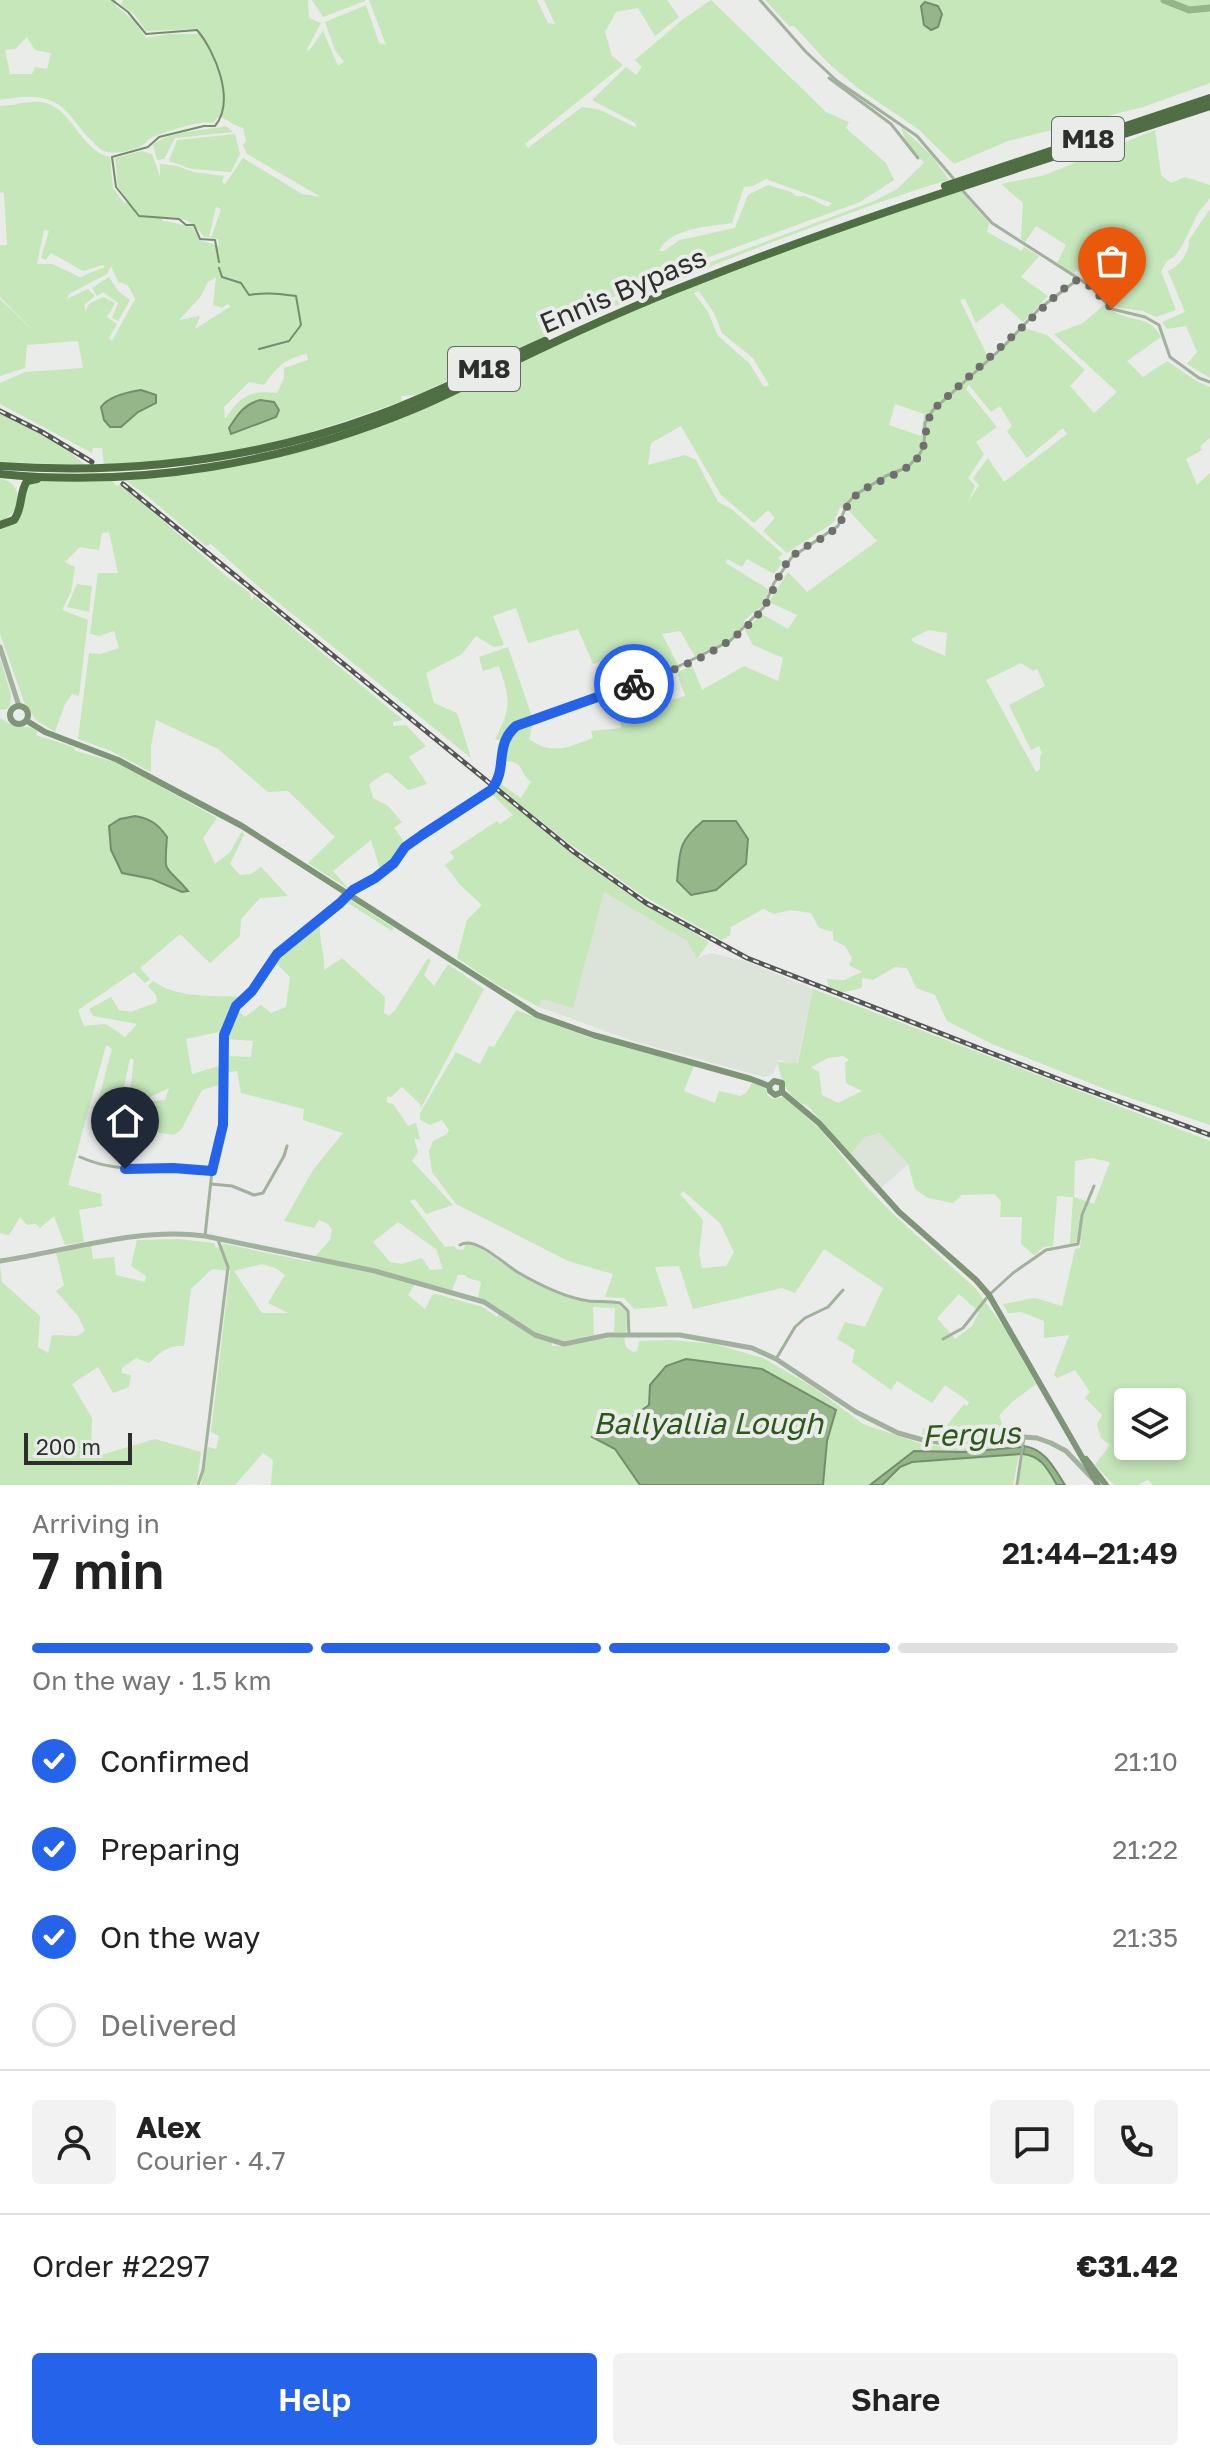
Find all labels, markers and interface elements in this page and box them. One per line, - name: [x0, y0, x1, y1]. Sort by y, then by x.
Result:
- road number: M18: [1052, 117, 1124, 161]
- pin: [1078, 227, 1146, 309]
- icon: bag: [1090, 239, 1134, 283]
- street label: Ennis Bypass: [535, 240, 711, 339]
- road number: M18: [448, 347, 520, 391]
- courier: [594, 644, 674, 724]
- icon: bike: [612, 662, 656, 706]
- pin: [91, 1087, 159, 1169]
- icon: home: [103, 1099, 147, 1143]
- map controls: [1114, 1388, 1186, 1460]
- button: layers: [1114, 1388, 1186, 1460]
- water label: Ballyallia Lough: [593, 1405, 825, 1441]
- water label: Fergus: [921, 1414, 1022, 1454]
- scale bar: [24, 1429, 132, 1465]
- text: 200 m: [36, 1433, 101, 1460]
- text: Arriving in: [32, 1508, 160, 1539]
- text: 21:44–21:49: [1002, 1535, 1178, 1571]
- text: 7 min: [32, 1538, 164, 1600]
- text: On the way · 1.5 km: [32, 1665, 271, 1696]
- icon: check: [32, 1739, 76, 1783]
- text: Confirmed: [100, 1743, 250, 1779]
- text: 21:10: [1114, 1746, 1178, 1777]
- icon: check: [32, 1827, 76, 1871]
- text: Preparing: [100, 1831, 241, 1867]
- text: 21:22: [1112, 1834, 1178, 1865]
- icon: check: [32, 1915, 76, 1959]
- text: On the way: [100, 1919, 260, 1955]
- text: 21:35: [1112, 1922, 1178, 1953]
- text: Delivered: [100, 2007, 237, 2043]
- button: person: [32, 2100, 116, 2184]
- button: chat: [990, 2100, 1074, 2184]
- button: phone: [1094, 2100, 1178, 2184]
- text: Alex: [136, 2109, 201, 2145]
- text: Courier · 4.7: [136, 2145, 286, 2176]
- text: Order #2297: [32, 2248, 210, 2284]
- text: €31.42: [1076, 2248, 1178, 2284]
- button: Help: [32, 2353, 597, 2445]
- button: Share: [613, 2353, 1178, 2445]

